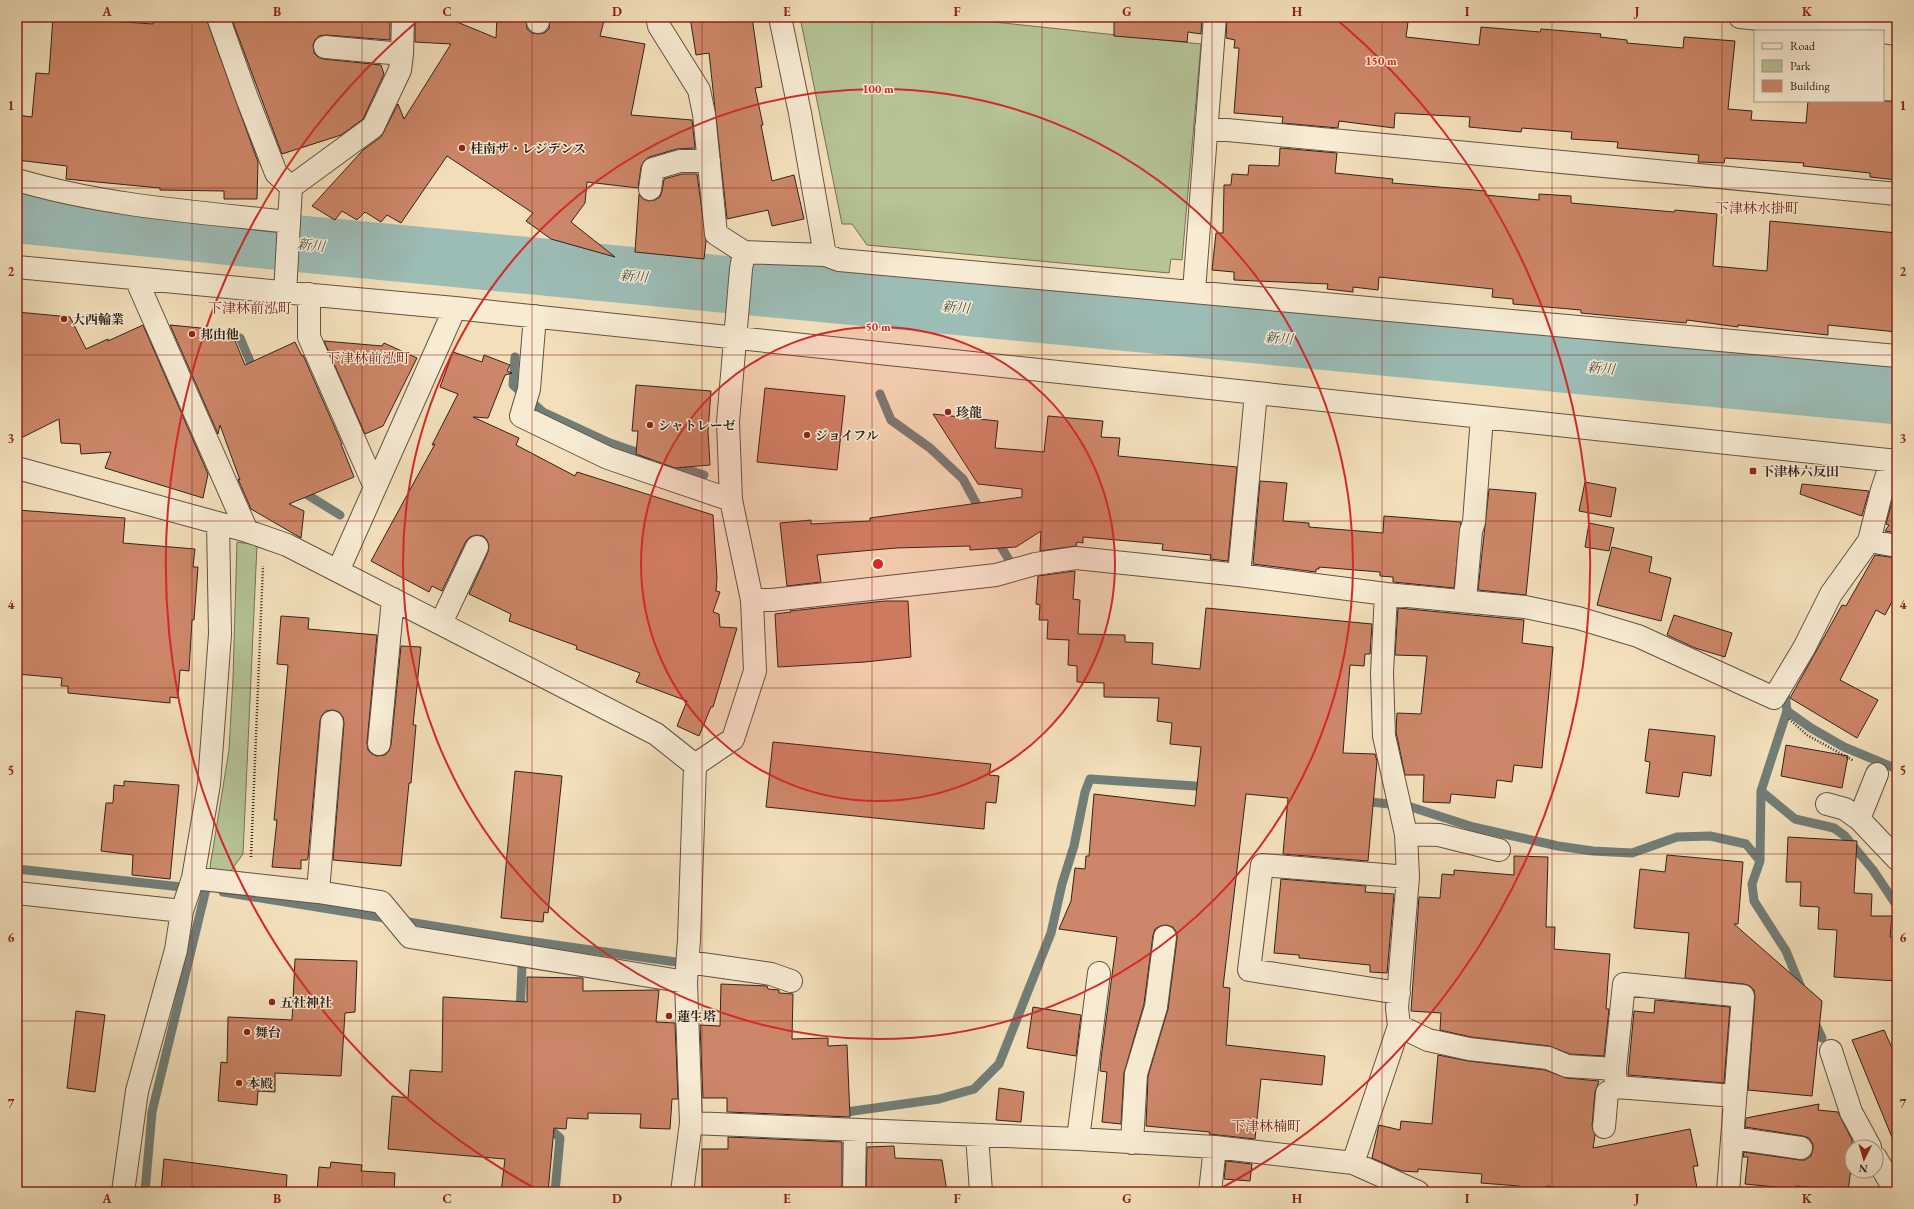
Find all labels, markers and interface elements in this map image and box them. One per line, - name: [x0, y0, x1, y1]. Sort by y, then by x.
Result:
- text: A: [101, 3, 112, 20]
- text: B: [273, 3, 281, 20]
- text: C: [442, 3, 452, 20]
- text: D: [612, 3, 622, 20]
- text: E: [783, 3, 791, 20]
- text: F: [953, 3, 961, 20]
- text: G: [1122, 3, 1132, 20]
- text: H: [1292, 3, 1303, 20]
- text: I: [1465, 3, 1470, 20]
- text: J: [1633, 3, 1640, 20]
- text: K: [1802, 3, 1813, 20]
- legend: [1754, 30, 1884, 102]
- text: Road: [1790, 38, 1816, 54]
- text: 150 m: [1365, 53, 1397, 69]
- text: Park: [1790, 58, 1811, 74]
- text: Building: [1790, 78, 1831, 94]
- text: 100 m: [862, 81, 894, 97]
- text: 1: [8, 97, 15, 114]
- text: 1: [1900, 97, 1907, 114]
- place label: 桂南ザ・レジデンス: [470, 140, 586, 157]
- marker: 桂南ザ・レジデンス: [457, 143, 467, 153]
- district label: 下津林水掛町: [1715, 199, 1799, 217]
- water label: 新川: [296, 235, 328, 256]
- text: 2: [8, 263, 15, 280]
- text: 2: [1900, 263, 1907, 280]
- water label: 新川: [619, 266, 651, 286]
- water label: 新川: [941, 297, 973, 317]
- district label: 下津林前泓町: [208, 299, 292, 317]
- place label: 大西輪業: [72, 311, 124, 328]
- marker: 大西輪業: [59, 314, 69, 324]
- text: 50 m: [865, 319, 891, 335]
- place label: 邦由他: [200, 326, 239, 343]
- water label: 新川: [1264, 328, 1296, 348]
- marker: 邦由他: [187, 329, 197, 339]
- district label: 下津林前泓町: [326, 349, 410, 367]
- water label: 新川: [1586, 358, 1618, 378]
- place label: 珍龍: [956, 404, 982, 421]
- marker: 珍龍: [943, 407, 953, 417]
- place label: シャトレーゼ: [658, 417, 735, 434]
- marker: シャトレーゼ: [645, 420, 655, 430]
- place label: ジョイフル: [815, 427, 879, 444]
- text: 3: [8, 430, 15, 447]
- marker: ジョイフル: [802, 430, 812, 440]
- text: 3: [1900, 430, 1907, 447]
- place label: 下津林六反田: [1761, 463, 1839, 480]
- marker: 下津林六反田: [1748, 466, 1758, 476]
- centre of rings: [871, 557, 885, 571]
- text: 4: [8, 596, 15, 613]
- text: 4: [1900, 596, 1907, 613]
- text: 5: [8, 762, 14, 779]
- text: 5: [1900, 762, 1906, 779]
- text: 6: [8, 929, 15, 946]
- text: 6: [1900, 929, 1907, 946]
- place label: 五社神社: [280, 994, 332, 1011]
- marker: 五社神社: [267, 997, 277, 1007]
- place label: 蓮生塔: [677, 1008, 716, 1025]
- marker: 蓮生塔: [664, 1011, 674, 1021]
- place label: 舞台: [255, 1024, 281, 1041]
- marker: 舞台: [242, 1027, 252, 1037]
- place label: 本殿: [247, 1075, 273, 1092]
- marker: 本殿: [234, 1078, 244, 1088]
- text: 7: [8, 1095, 15, 1112]
- text: 7: [1900, 1095, 1907, 1112]
- district label: 下津林楠町: [1231, 1117, 1301, 1135]
- north arrow: [1844, 1139, 1884, 1179]
- text: N: [1858, 1162, 1868, 1176]
- text: A: [101, 1190, 112, 1207]
- text: B: [273, 1190, 281, 1207]
- text: C: [442, 1190, 452, 1207]
- text: D: [612, 1190, 622, 1207]
- text: E: [783, 1190, 791, 1207]
- text: F: [953, 1190, 961, 1207]
- text: G: [1122, 1190, 1132, 1207]
- text: H: [1292, 1190, 1303, 1207]
- text: I: [1465, 1190, 1470, 1207]
- text: J: [1633, 1190, 1640, 1207]
- text: K: [1802, 1190, 1813, 1207]

